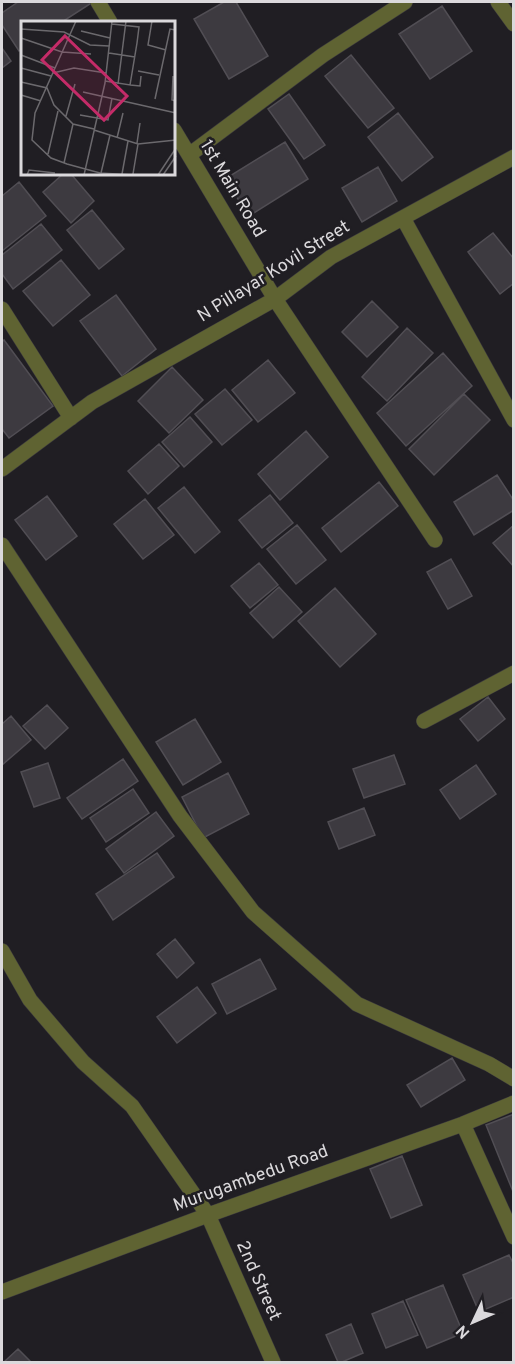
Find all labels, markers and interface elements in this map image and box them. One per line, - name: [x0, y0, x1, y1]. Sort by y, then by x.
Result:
- inset map: [21, 21, 176, 176]
- street label: 1st Main Road: [194, 136, 270, 242]
- street label: N Pillayar Kovil Street: [193, 216, 355, 328]
- street label: Murugambedu Road: [170, 1140, 332, 1218]
- street label: 2nd Street: [230, 1237, 286, 1325]
- north arrow: [443, 1292, 503, 1352]
- text: N: [452, 1320, 475, 1342]

